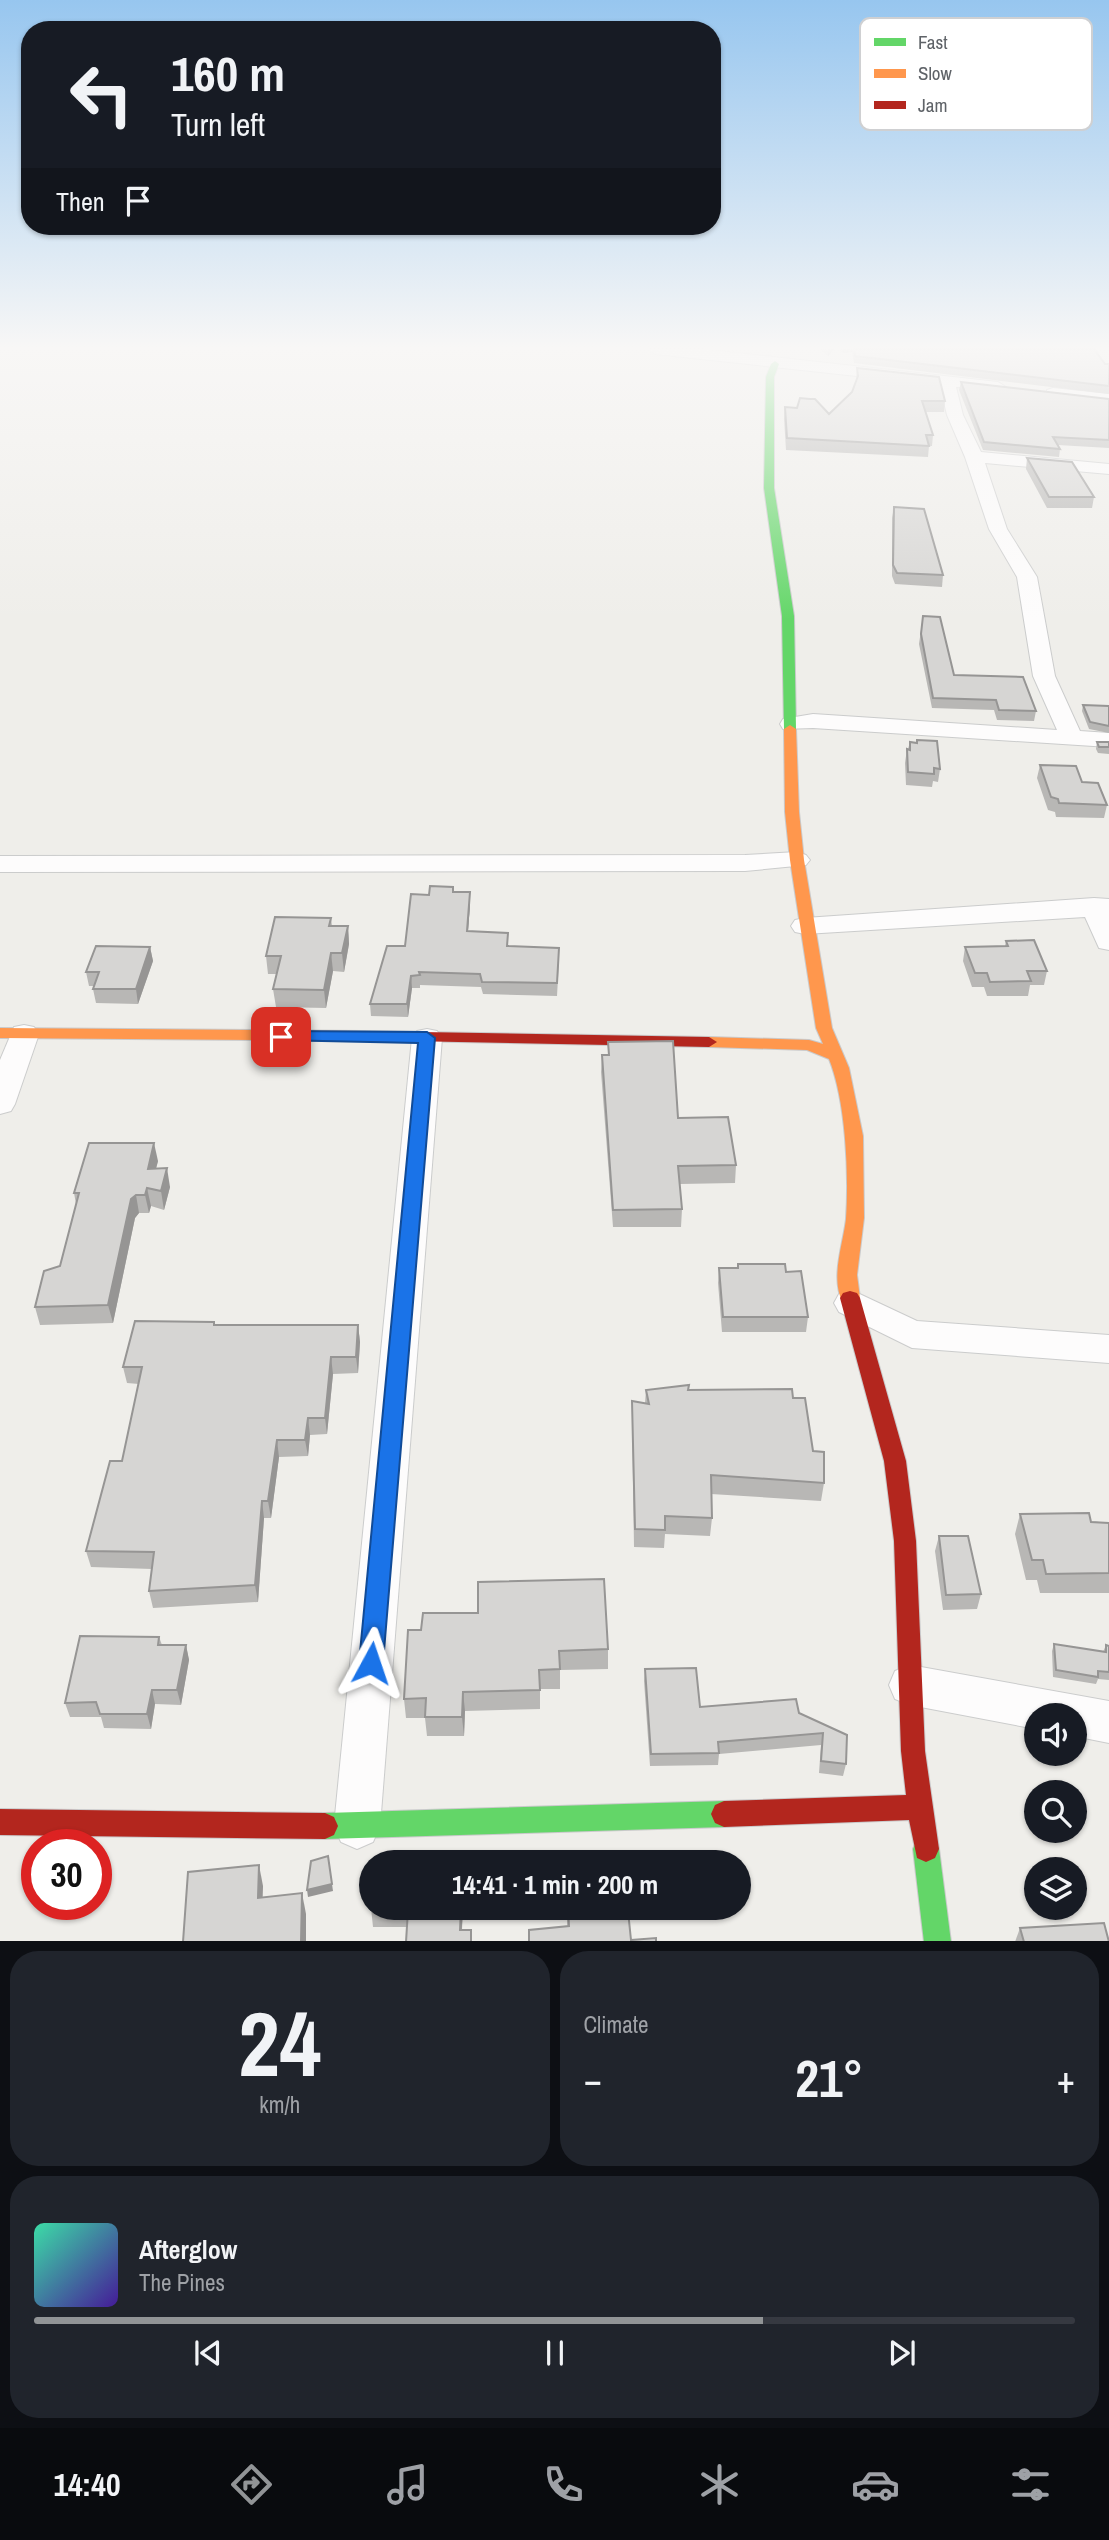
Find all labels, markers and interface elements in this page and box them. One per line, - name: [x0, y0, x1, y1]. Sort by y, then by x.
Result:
- legend: [860, 18, 1092, 130]
- text: Fast: [918, 29, 948, 55]
- text: 160 m: [171, 40, 285, 106]
- icon: left: [56, 49, 147, 140]
- text: Slow: [918, 60, 953, 86]
- text: Jam: [918, 92, 947, 118]
- text: Turn left: [171, 103, 265, 146]
- icon: arrive: [119, 182, 157, 220]
- text: Then: [56, 184, 105, 219]
- pin: [251, 1007, 311, 1067]
- icon: arrive: [262, 1018, 300, 1056]
- position arrow: [334, 1626, 408, 1700]
- map controls: [1024, 1703, 1087, 1920]
- button: sound: [1024, 1703, 1087, 1766]
- button: search: [1024, 1780, 1087, 1843]
- speed limit sign: 30: [21, 1829, 112, 1920]
- button: layers: [1024, 1857, 1087, 1920]
- text: 14:41 · 1 min · 200 m: [452, 1867, 658, 1902]
- text: 24: [238, 1982, 321, 2104]
- text: Climate: [584, 2009, 648, 2040]
- text: 21°: [795, 2043, 863, 2113]
- text: −: [584, 2054, 602, 2105]
- text: +: [1057, 2054, 1075, 2105]
- text: km/h: [259, 2089, 300, 2120]
- text: Afterglow: [139, 2232, 237, 2267]
- text: The Pines: [139, 2267, 225, 2298]
- icon: previous: [189, 2334, 227, 2372]
- icon: pause: [536, 2334, 574, 2372]
- icon: next: [883, 2334, 921, 2372]
- icon: directions: [227, 2460, 276, 2509]
- icon: music: [383, 2460, 432, 2509]
- icon: phone: [539, 2460, 588, 2509]
- icon: climate: [695, 2460, 744, 2509]
- icon: car: [851, 2460, 900, 2509]
- icon: filters: [1006, 2460, 1055, 2509]
- text: 14:40: [53, 2463, 121, 2506]

